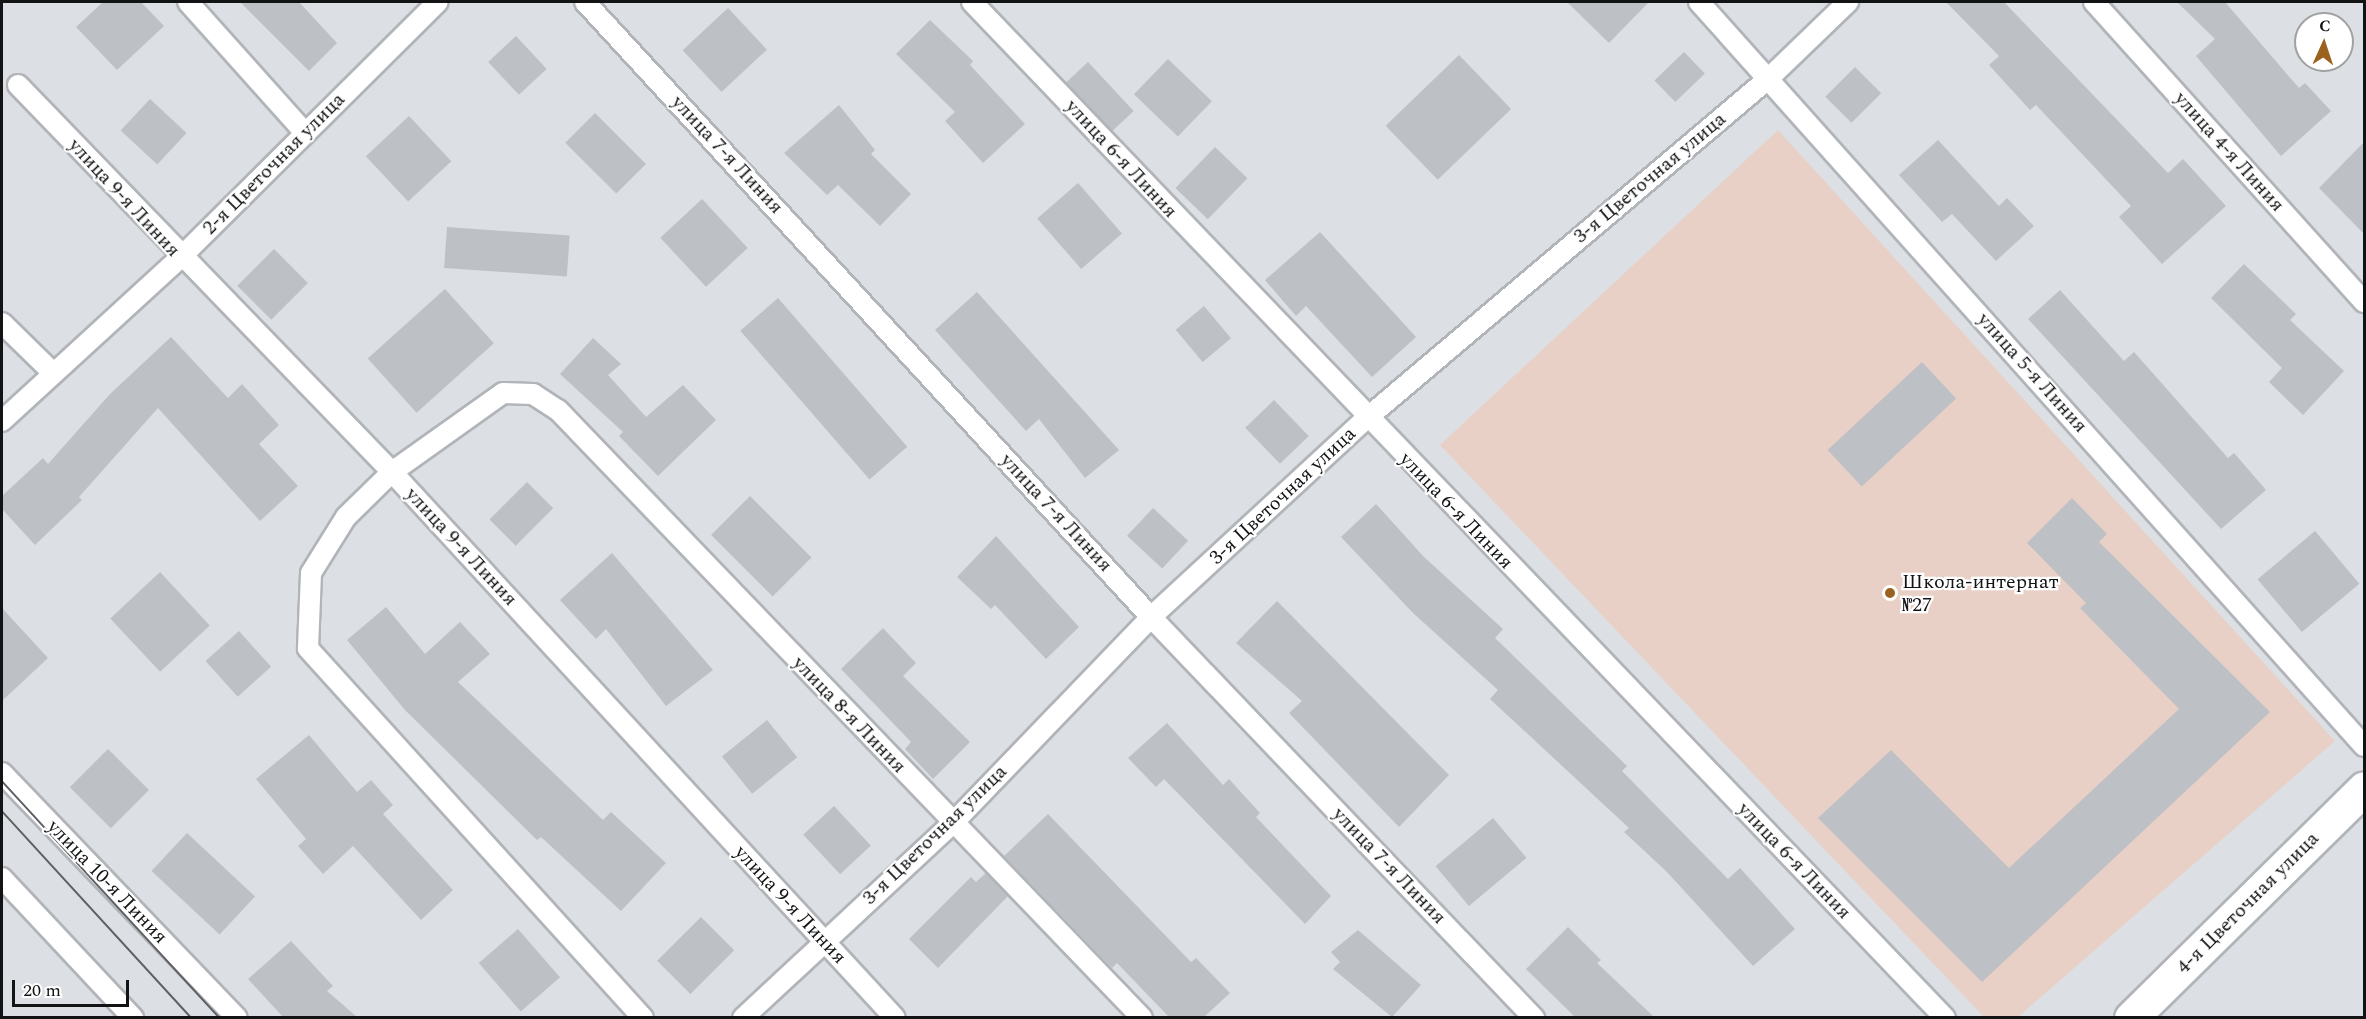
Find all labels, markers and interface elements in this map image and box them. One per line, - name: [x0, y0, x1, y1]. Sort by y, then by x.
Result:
- north arrow: [2294, 12, 2354, 72]
- text: С: [2319, 14, 2331, 38]
- street label: улица 4-я Линия: [2169, 87, 2289, 217]
- street label: 2-я Цветочная улица: [198, 88, 350, 240]
- street label: улица 7-я Линия: [666, 91, 788, 219]
- street label: улица 6-я Линия: [1060, 95, 1182, 223]
- street label: 3-я Цветочная улица: [1569, 107, 1731, 249]
- street label: улица 9-я Линия: [63, 134, 185, 262]
- street label: улица 5-я Линия: [1972, 308, 2092, 438]
- street label: 3-я Цветочная улица: [1205, 422, 1361, 570]
- street label: улица 6-я Линия: [1394, 448, 1518, 574]
- street label: улица 7-я Линия: [995, 449, 1117, 577]
- street label: улица 9-я Линия: [400, 483, 522, 611]
- place label: Школа-интернат №27: [1902, 570, 2059, 617]
- marker: Школа-интернат №27: [1883, 586, 1897, 600]
- street label: улица 8-я Линия: [787, 652, 911, 778]
- street label: 3-я Цветочная улица: [858, 760, 1012, 910]
- street label: улица 6-я Линия: [1732, 798, 1856, 924]
- street label: улица 7-я Линия: [1327, 803, 1451, 929]
- street label: улица 10-я Линия: [42, 815, 172, 949]
- street label: 4-я Цветочная улица: [2172, 827, 2324, 979]
- street label: улица 9-я Линия: [729, 841, 851, 969]
- scale bar: [15, 968, 132, 1006]
- text: 20 m: [23, 977, 61, 1004]

